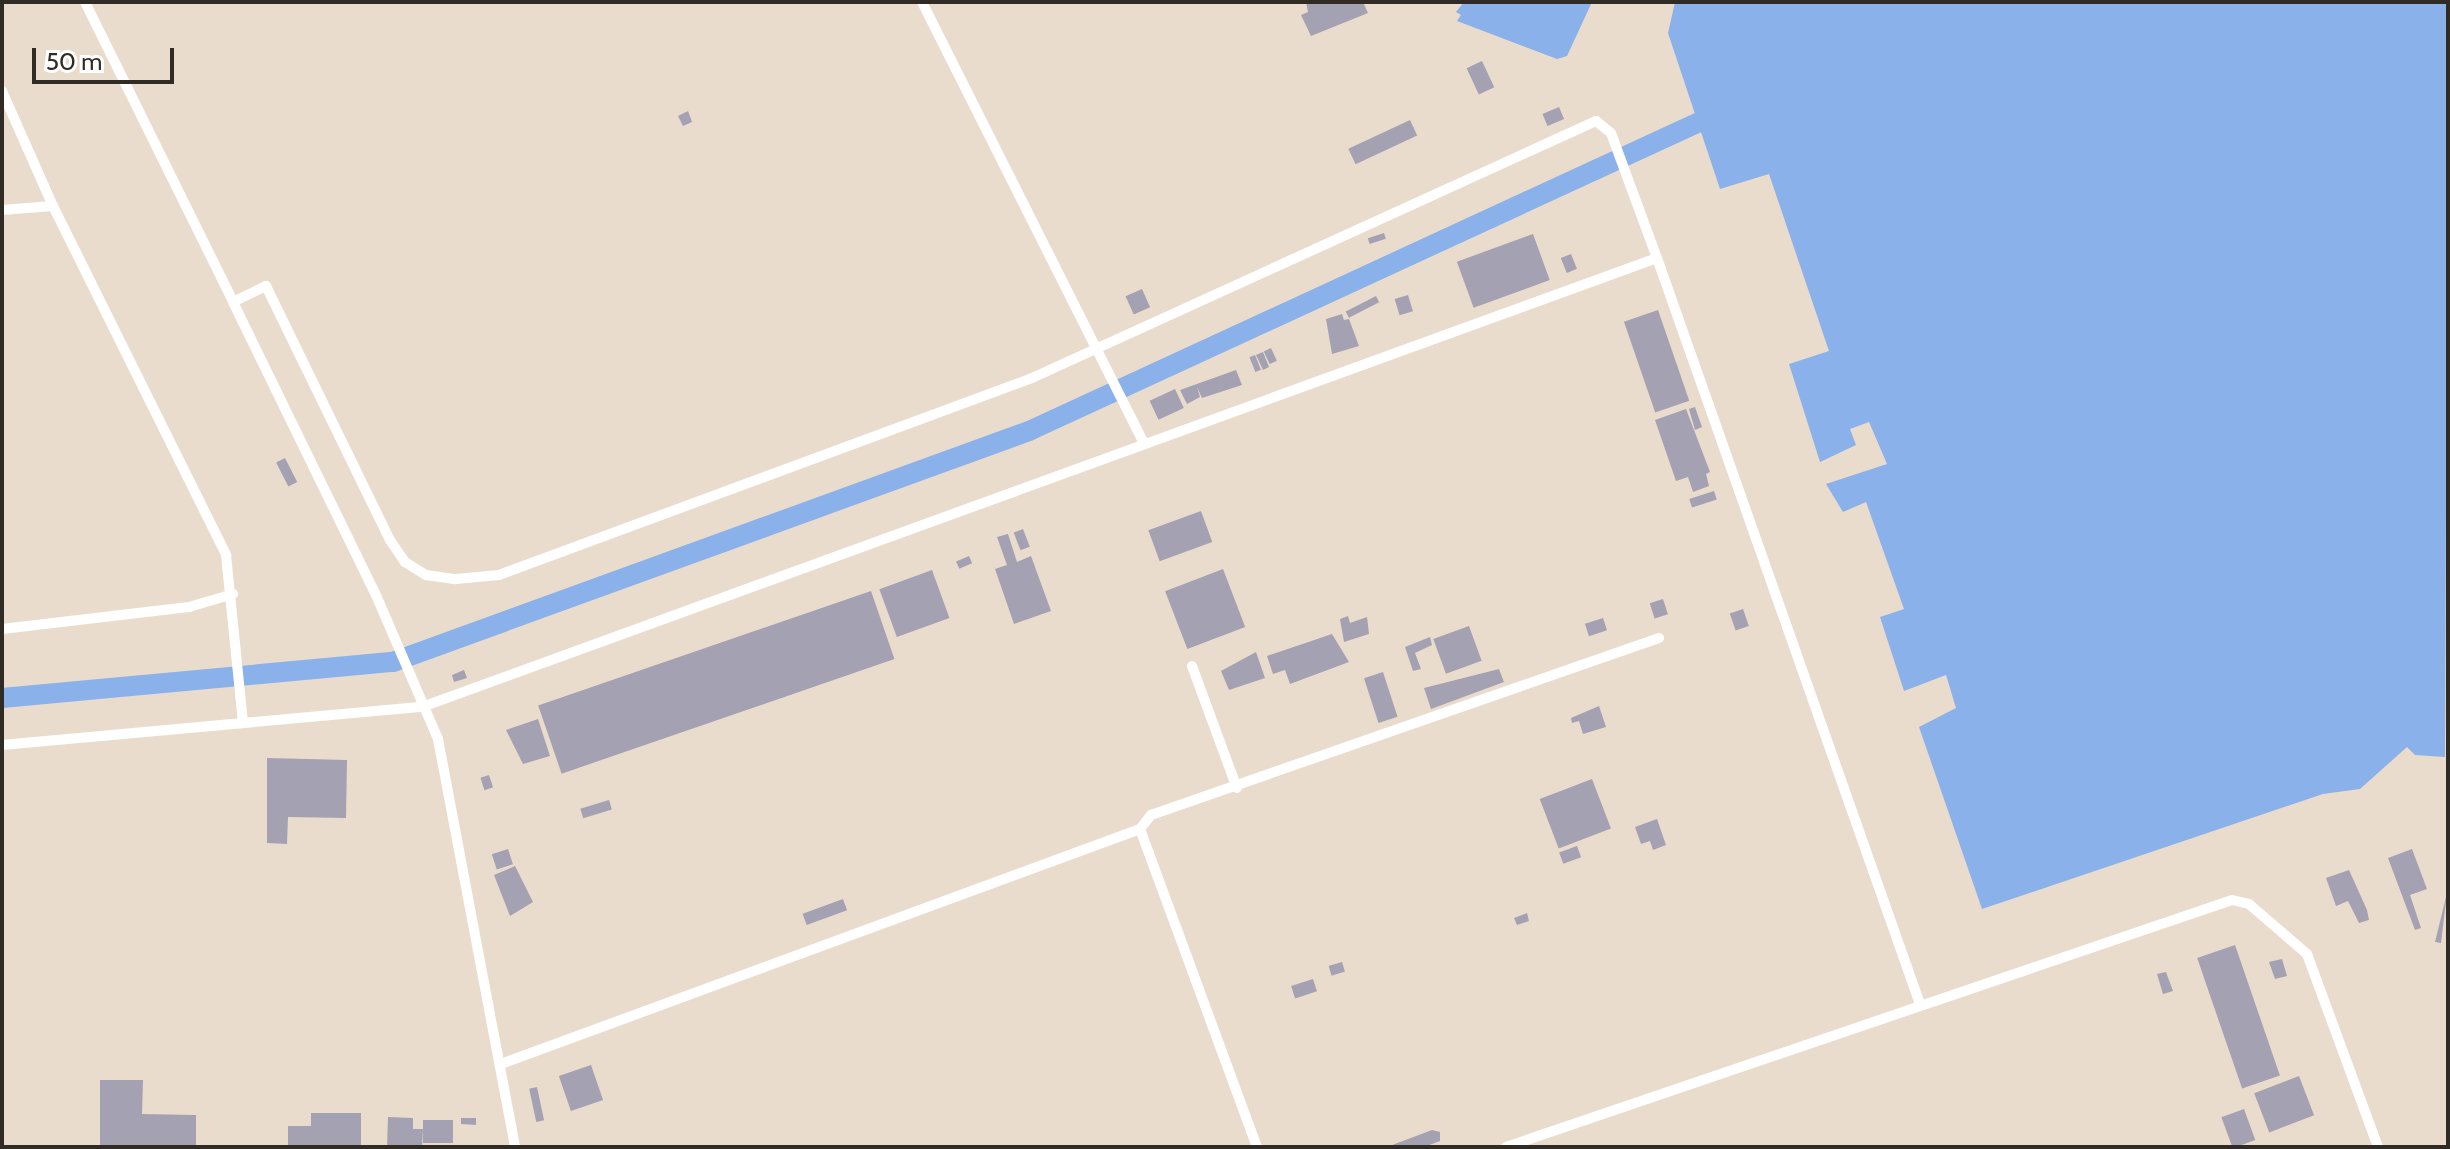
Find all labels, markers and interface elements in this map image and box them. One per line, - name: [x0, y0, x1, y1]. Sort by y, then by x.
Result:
- scale bar: [36, 32, 178, 82]
- text: 50 m: [46, 47, 102, 76]

